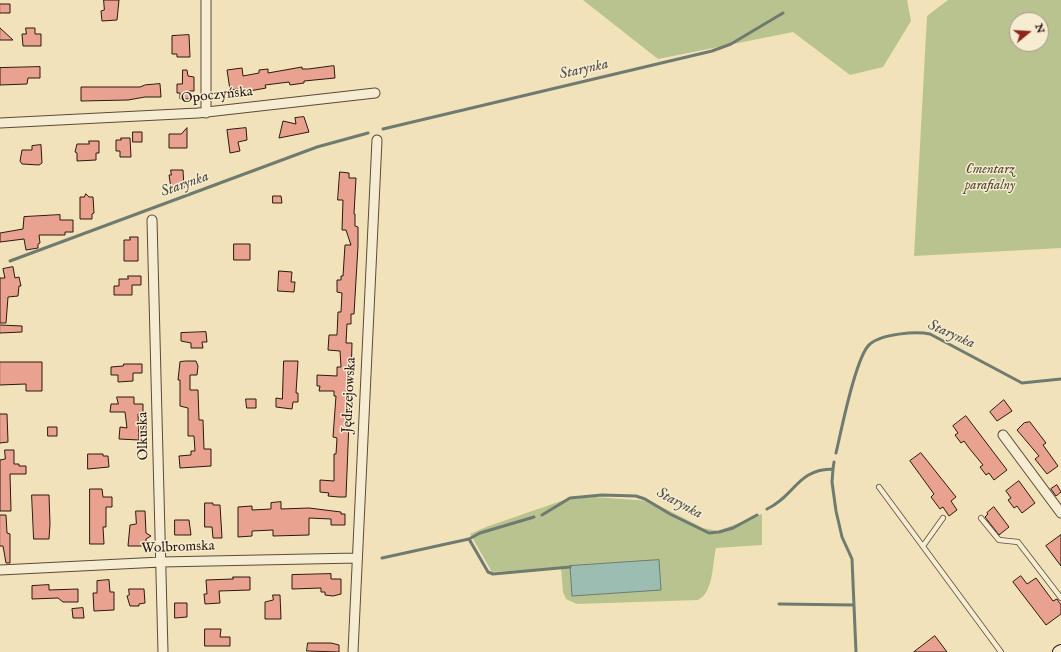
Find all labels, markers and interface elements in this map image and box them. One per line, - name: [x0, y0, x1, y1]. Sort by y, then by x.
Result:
- north arrow: [1009, 12, 1049, 52]
- text: N: [1031, 22, 1048, 35]
- water label: Starynka: [558, 56, 610, 84]
- street label: Opoczyńska: [180, 84, 254, 108]
- park label: Cmentarz parafialny: [965, 162, 1015, 194]
- water label: Starynka: [159, 168, 211, 202]
- water label: Starynka: [925, 317, 977, 353]
- street label: Jędrzejowska: [340, 357, 360, 433]
- street label: Olkuska: [135, 412, 153, 460]
- water label: Starynka: [653, 484, 705, 524]
- street label: Wolbromska: [141, 538, 215, 558]

